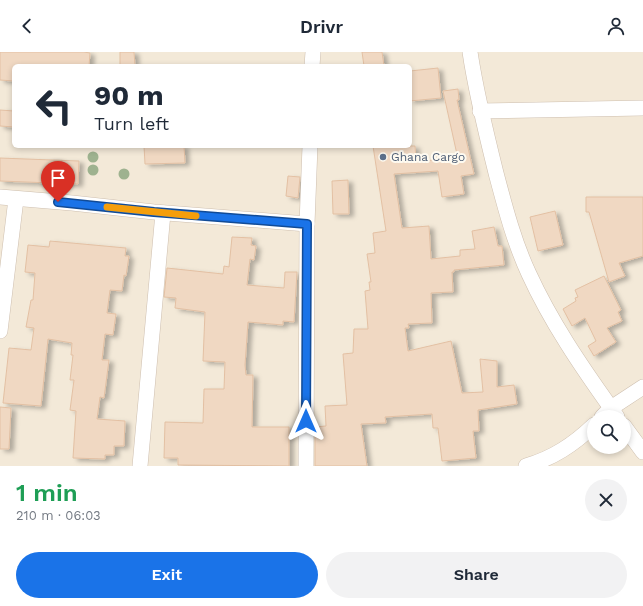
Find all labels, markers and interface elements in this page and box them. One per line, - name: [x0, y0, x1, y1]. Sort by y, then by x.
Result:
- icon: back: [16, 15, 38, 37]
- icon: person: [605, 15, 627, 37]
- text: Drivr: [300, 16, 343, 37]
- text: 90 m: [94, 79, 164, 112]
- icon: left: [28, 80, 80, 132]
- text: Turn left: [94, 113, 169, 134]
- place label: Ghana Cargo: [391, 150, 465, 164]
- marker: Ghana Cargo: [378, 152, 388, 162]
- pin: [41, 161, 75, 202]
- icon: arrive: [47, 167, 69, 189]
- position arrow: [285, 400, 327, 442]
- map controls: [587, 410, 631, 454]
- button: search: [587, 410, 631, 454]
- text: 1 min: [16, 479, 78, 507]
- button: close: [585, 479, 627, 521]
- text: 210 m · 06:03: [16, 508, 101, 523]
- button: Exit: [16, 552, 318, 598]
- button: Share: [326, 552, 627, 598]

